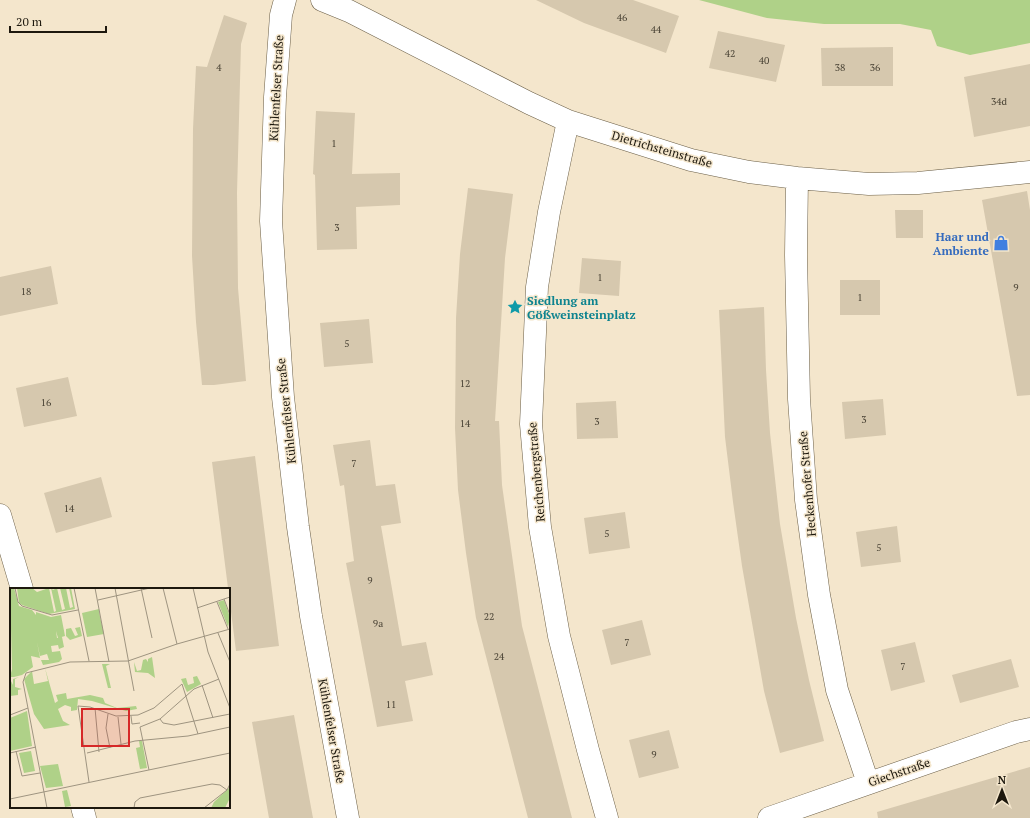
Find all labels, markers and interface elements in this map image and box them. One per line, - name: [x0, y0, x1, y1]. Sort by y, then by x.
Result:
- scale bar: [10, 8, 106, 34]
- house number: 46: [617, 11, 628, 24]
- text: 20 m: [16, 14, 43, 29]
- house number: 44: [651, 23, 662, 36]
- street label: Kühlenfelser Straße: [266, 35, 286, 141]
- house number: 42: [725, 47, 735, 60]
- house number: 40: [759, 54, 769, 67]
- house number: 4: [216, 61, 222, 74]
- house number: 38: [835, 61, 845, 74]
- house number: 36: [870, 61, 881, 74]
- house number: 34d: [991, 95, 1008, 108]
- street label: Dietrichsteinstraße: [610, 127, 714, 171]
- house number: 1: [331, 137, 337, 150]
- house number: 3: [334, 221, 340, 234]
- place label: Haar und Ambiente: [933, 229, 990, 258]
- shop icon: Haar und Ambiente: [992, 234, 1010, 252]
- house number: 1: [597, 271, 603, 284]
- house number: 9: [1013, 281, 1019, 294]
- house number: 18: [21, 285, 31, 298]
- house number: 1: [857, 291, 863, 304]
- place label: Siedlung am Gößweinsteinplatz: [527, 293, 636, 322]
- place icon: Siedlung am Gößweinsteinplatz: [506, 298, 524, 316]
- house number: 5: [344, 337, 350, 350]
- street label: Kühlenfelser Straße: [273, 358, 299, 464]
- house number: 12: [460, 377, 470, 390]
- house number: 16: [41, 396, 52, 409]
- house number: 3: [861, 413, 867, 426]
- house number: 3: [594, 415, 600, 428]
- house number: 14: [460, 417, 471, 430]
- street label: Reichenbergstraße: [524, 421, 548, 523]
- street label: Heckenhofer Straße: [795, 431, 819, 537]
- house number: 7: [351, 457, 357, 470]
- house number: 14: [64, 502, 75, 515]
- house number: 5: [604, 527, 610, 540]
- house number: 5: [876, 541, 882, 554]
- house number: 9: [367, 574, 373, 587]
- inset map: [10, 588, 230, 808]
- house number: 22: [484, 610, 494, 623]
- house number: 9a: [373, 617, 383, 630]
- house number: 7: [624, 636, 630, 649]
- house number: 24: [494, 650, 505, 663]
- house number: 7: [900, 660, 906, 673]
- street label: Kühlenfelser Straße: [315, 678, 349, 784]
- house number: 11: [386, 698, 396, 711]
- house number: 9: [651, 748, 657, 761]
- street label: Giechstraße: [866, 754, 932, 790]
- north arrow: [982, 770, 1022, 810]
- text: N: [998, 773, 1007, 787]

